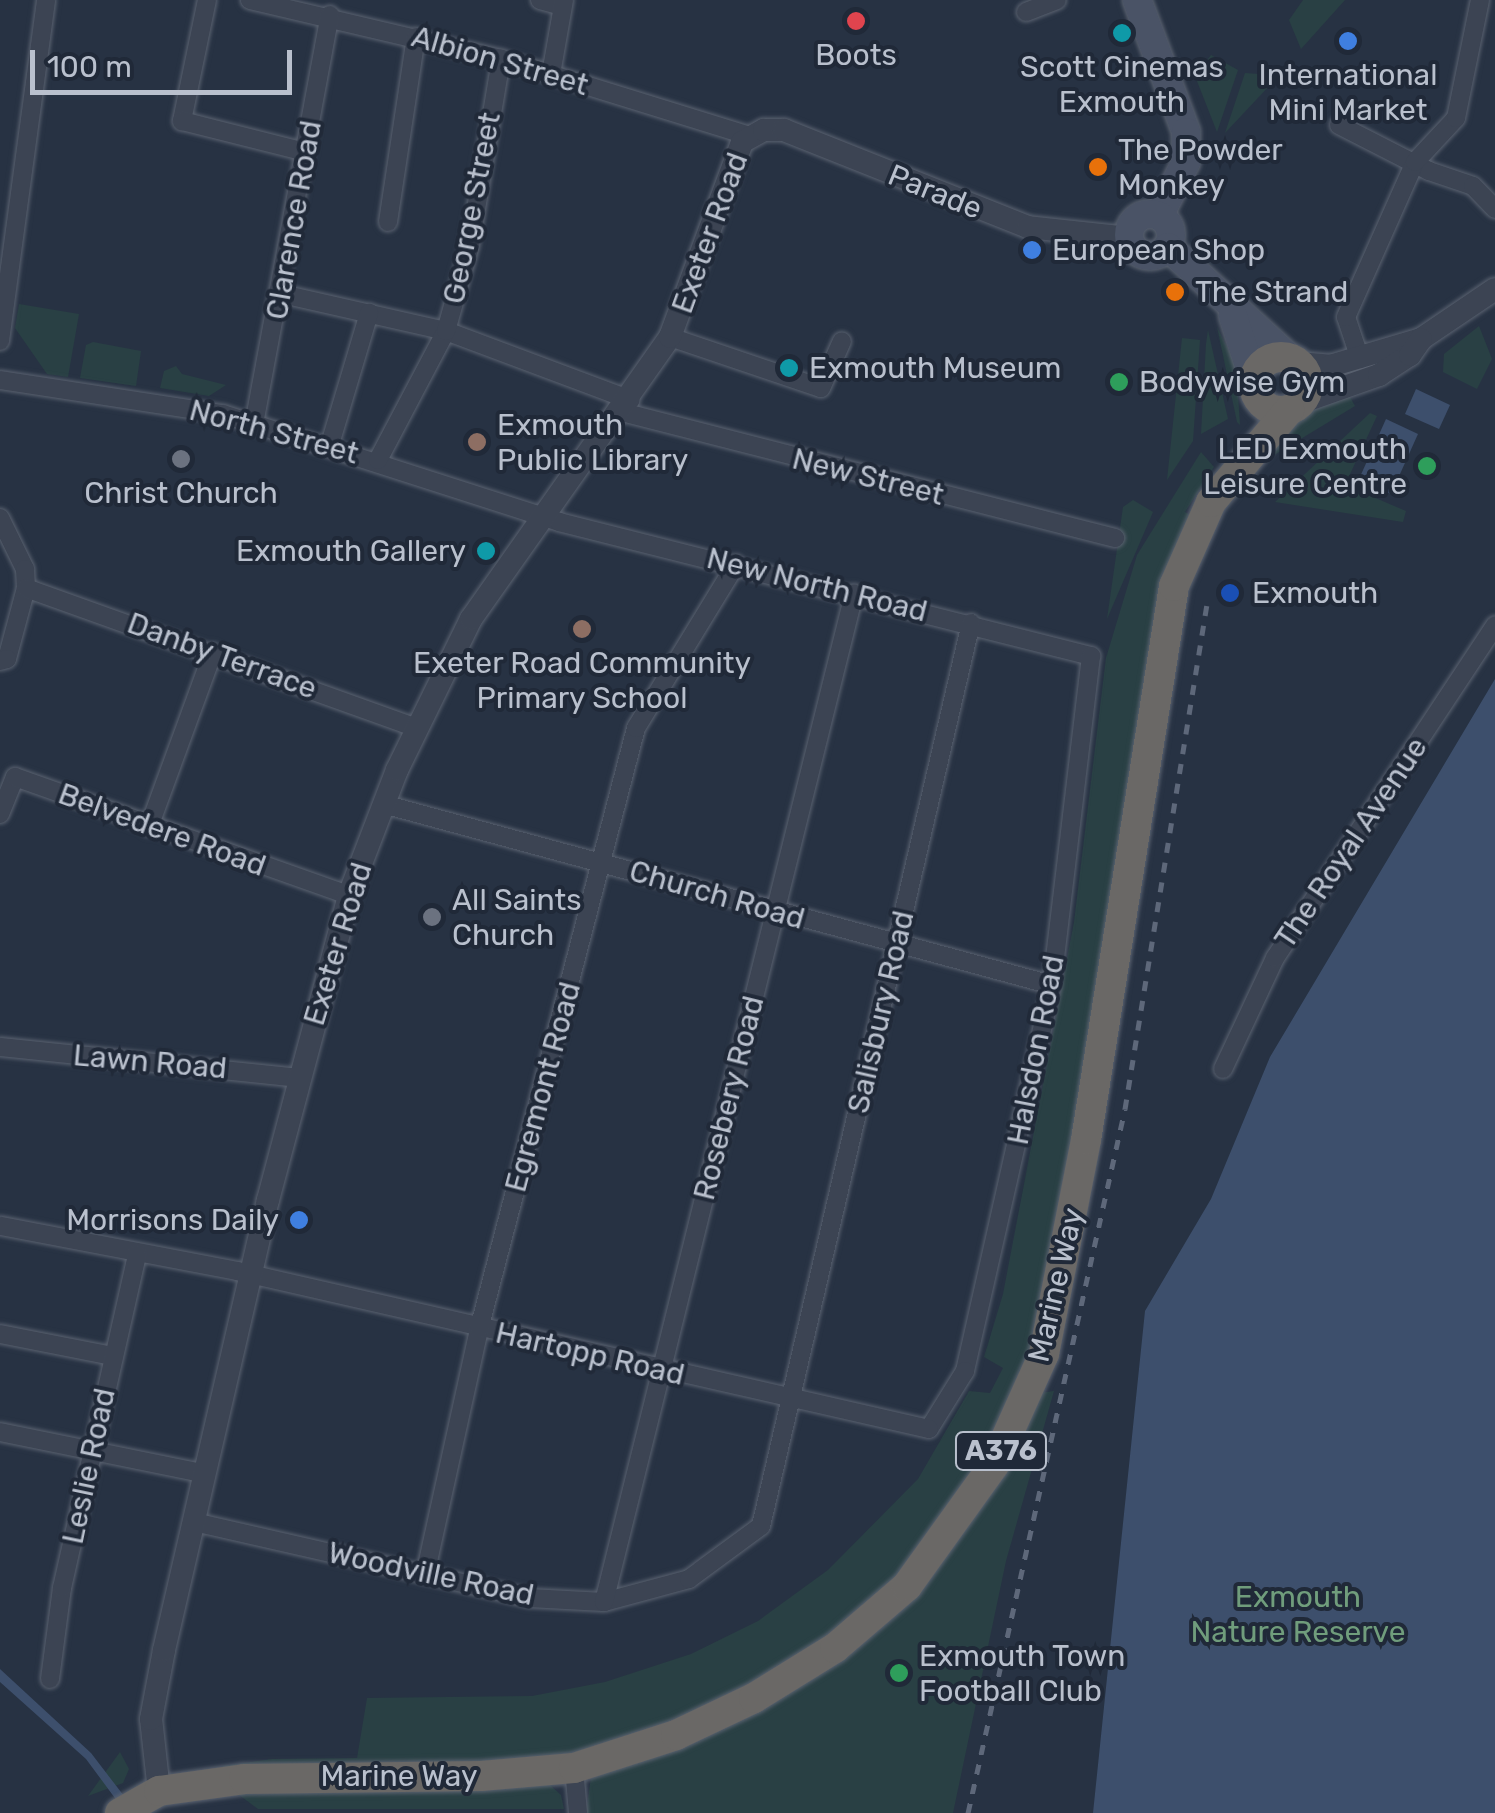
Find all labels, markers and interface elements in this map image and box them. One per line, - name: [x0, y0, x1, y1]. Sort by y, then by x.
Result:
- marker: Boots: [845, 10, 867, 32]
- street label: Albion Street: [408, 19, 592, 103]
- marker: Scott Cinemas Exmouth: [1111, 22, 1133, 44]
- scale bar: [35, 30, 298, 92]
- marker: International Mini Market: [1337, 30, 1359, 52]
- place label: Boots: [815, 37, 897, 73]
- text: 100 m: [47, 49, 132, 85]
- place label: Scott Cinemas Exmouth: [1020, 49, 1224, 120]
- place label: International Mini Market: [1259, 57, 1437, 128]
- street label: George Street: [436, 109, 508, 307]
- street label: Clarence Road: [259, 118, 329, 322]
- place label: The Powder Monkey: [1118, 132, 1283, 202]
- street label: Exeter Road: [664, 147, 756, 319]
- marker: The Powder Monkey: [1087, 156, 1109, 178]
- street label: Parade: [883, 157, 987, 227]
- place label: European Shop: [1052, 232, 1265, 268]
- marker: European Shop: [1021, 239, 1043, 261]
- place label: The Strand: [1195, 274, 1348, 310]
- marker: The Strand: [1164, 281, 1186, 303]
- place label: Exmouth Museum: [809, 350, 1061, 386]
- marker: Exmouth Museum: [778, 357, 800, 379]
- place label: Bodywise Gym: [1139, 364, 1345, 400]
- marker: Bodywise Gym: [1108, 371, 1130, 393]
- street label: North Street: [186, 392, 362, 472]
- place label: Exmouth Public Library: [497, 407, 688, 478]
- marker: Exmouth Public Library: [466, 431, 488, 453]
- place label: LED Exmouth Leisure Centre: [1203, 431, 1407, 502]
- street label: New Street: [788, 441, 948, 513]
- marker: Christ Church: [170, 448, 192, 470]
- marker: LED Exmouth Leisure Centre: [1416, 455, 1438, 477]
- place label: Christ Church: [84, 475, 278, 511]
- place label: Exmouth Gallery: [236, 533, 466, 569]
- marker: Exmouth Gallery: [475, 540, 497, 562]
- street label: New North Road: [703, 540, 931, 630]
- place label: Exmouth: [1252, 575, 1378, 611]
- marker: Exmouth: [1217, 580, 1243, 606]
- street label: Danby Terrace: [122, 605, 322, 707]
- marker: Exeter Road Community Primary School: [571, 618, 593, 640]
- place label: Exeter Road Community Primary School: [413, 645, 751, 716]
- street label: The Royal Avenue: [1267, 730, 1435, 956]
- street label: Belvedere Road: [53, 776, 271, 884]
- street label: Church Road: [625, 853, 809, 937]
- street label: Exeter Road: [296, 858, 380, 1030]
- place label: All Saints Church: [452, 882, 582, 952]
- marker: All Saints Church: [421, 906, 443, 928]
- street label: Salisbury Road: [840, 907, 922, 1117]
- street label: Halsdon Road: [1000, 952, 1072, 1148]
- street label: Egremont Road: [498, 978, 588, 1196]
- street label: Rosebery Road: [686, 992, 772, 1204]
- street label: Lawn Road: [72, 1037, 228, 1087]
- place label: Morrisons Daily: [66, 1202, 279, 1238]
- street label: Marine Way: [1021, 1204, 1091, 1366]
- marker: Morrisons Daily: [288, 1209, 310, 1231]
- street label: Hartopp Road: [492, 1315, 688, 1393]
- street label: Leslie Road: [55, 1385, 123, 1547]
- road number: A376: [954, 1428, 1048, 1474]
- street label: Woodville Road: [325, 1535, 537, 1613]
- park label: Exmouth Nature Reserve: [1191, 1579, 1405, 1650]
- place label: Exmouth Town Football Club: [919, 1638, 1126, 1708]
- marker: Exmouth Town Football Club: [888, 1662, 910, 1684]
- street label: Marine Way: [320, 1758, 478, 1794]

